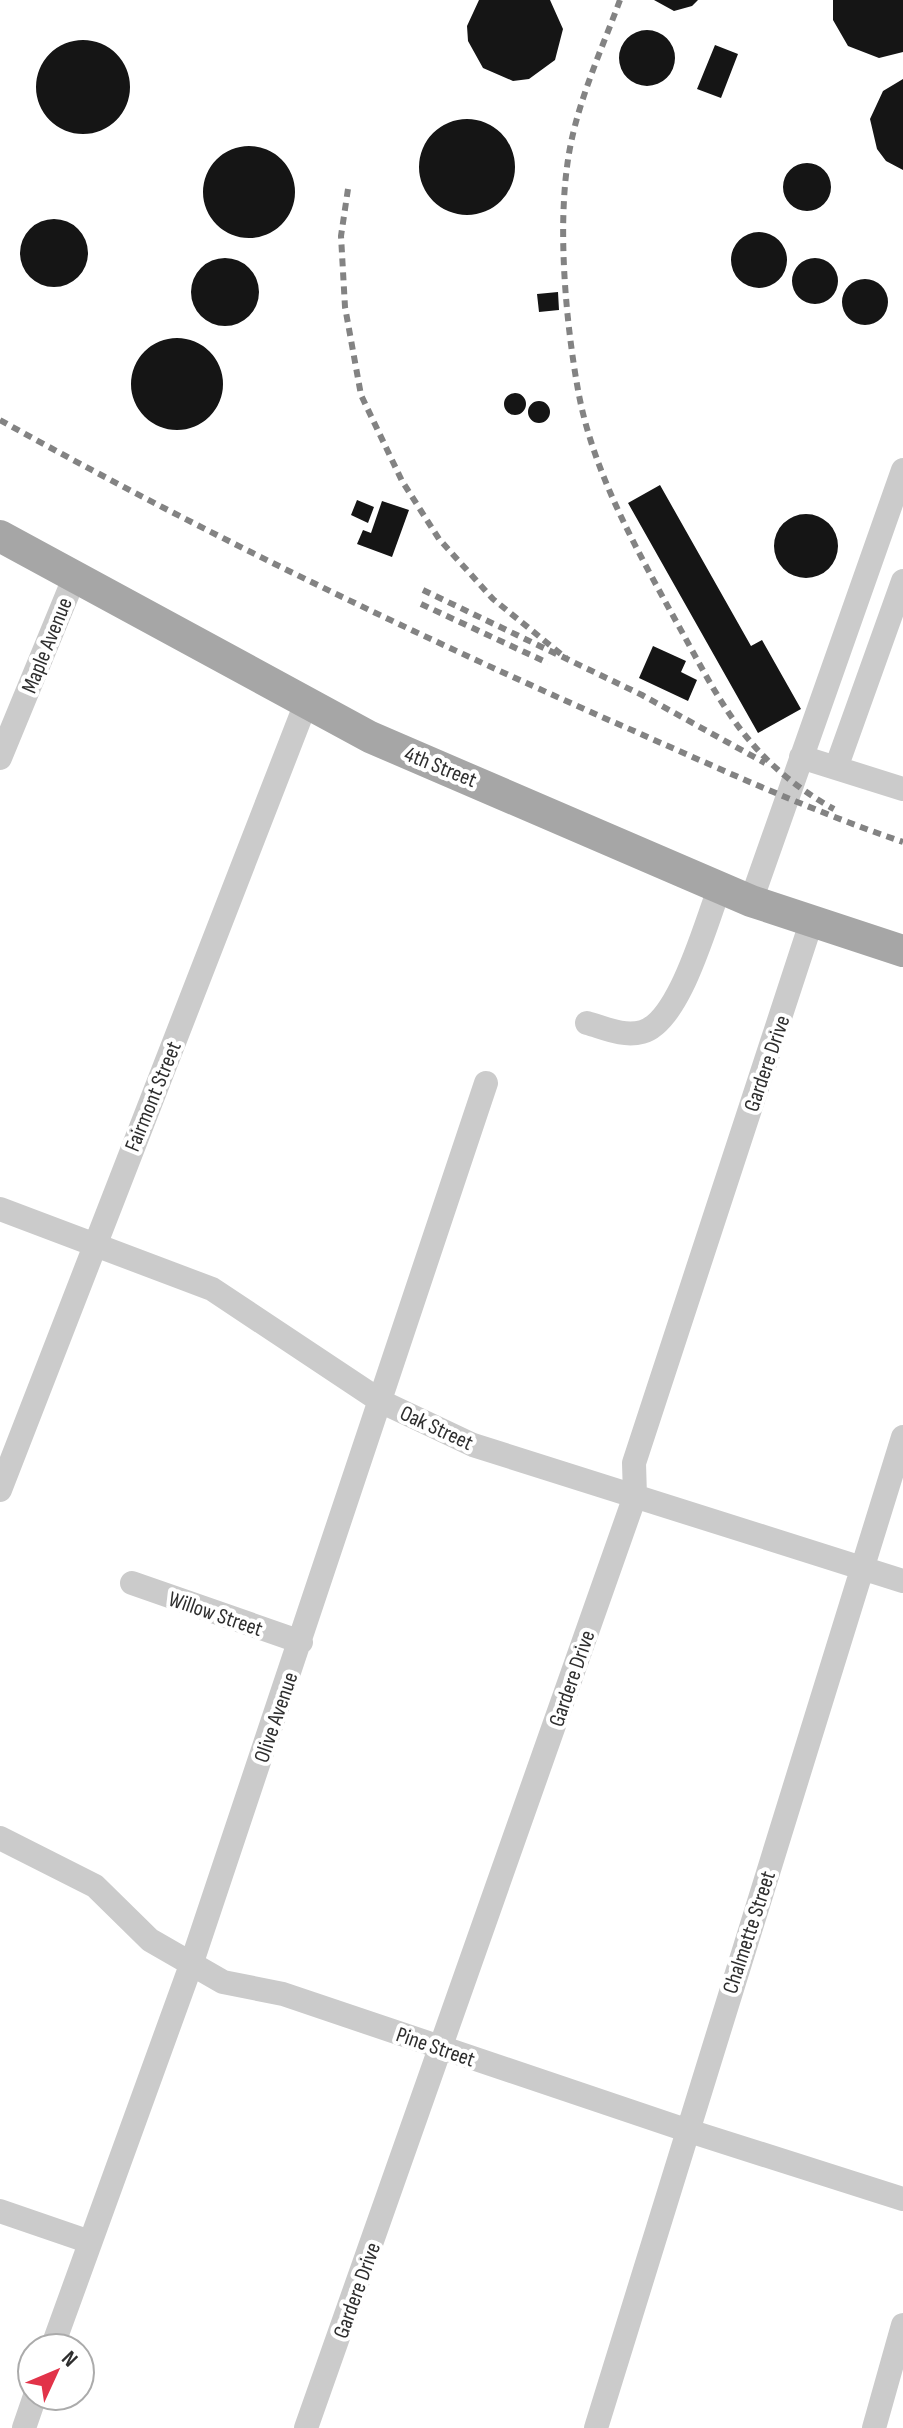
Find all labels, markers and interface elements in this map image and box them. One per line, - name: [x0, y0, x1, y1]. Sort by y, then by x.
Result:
- street label: Maple Avenue: [16, 594, 79, 697]
- street label: 4th Street: [400, 741, 481, 794]
- street label: Gardere Drive: [738, 1012, 796, 1115]
- street label: Fairmont Street: [119, 1037, 188, 1156]
- street label: Oak Street: [396, 1400, 477, 1457]
- street label: Willow Street: [165, 1586, 266, 1643]
- street label: Gardere Drive: [543, 1627, 601, 1730]
- street label: Olive Avenue: [248, 1669, 304, 1766]
- street label: Chalmette Street: [717, 1867, 782, 1997]
- street label: Pine Street: [393, 2021, 479, 2074]
- street label: Gardere Drive: [328, 2239, 387, 2342]
- north arrow: [16, 2332, 96, 2412]
- text: N: [56, 2346, 83, 2373]

